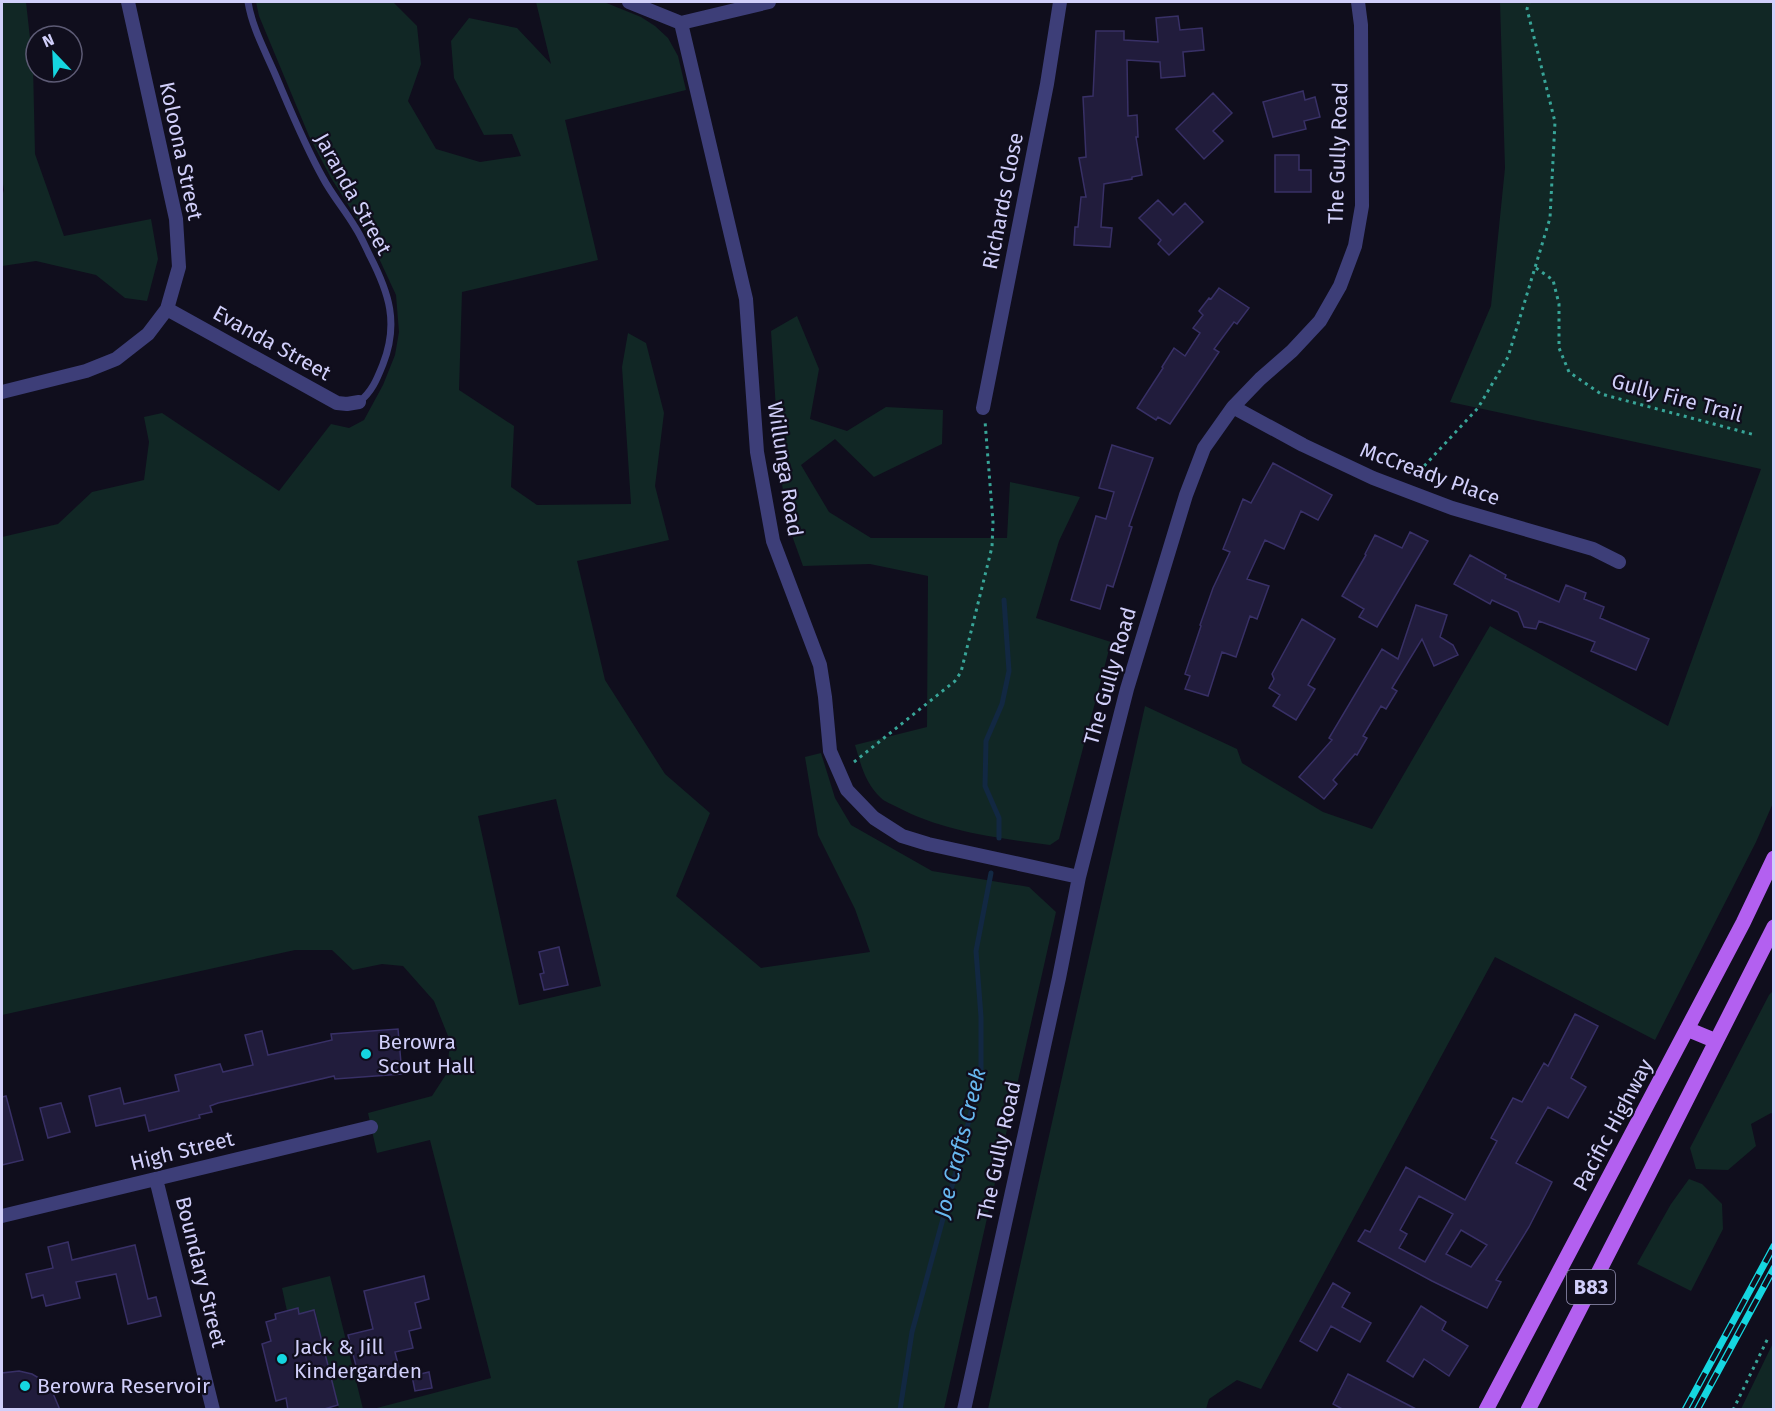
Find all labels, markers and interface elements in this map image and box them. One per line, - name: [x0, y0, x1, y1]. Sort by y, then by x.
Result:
- north arrow: [24, 24, 84, 84]
- text: N: [40, 30, 57, 51]
- street label: Koloona Street: [154, 79, 208, 223]
- street label: The Gully Road: [1323, 82, 1353, 224]
- street label: Jaranda Street: [309, 128, 397, 260]
- street label: Richards Close: [977, 130, 1029, 272]
- street label: Evanda Street: [208, 300, 336, 386]
- street label: Gully Fire Trail: [1609, 368, 1745, 428]
- street label: Willunga Road: [762, 400, 808, 538]
- street label: McCready Place: [1357, 437, 1503, 511]
- street label: The Gully Road: [1078, 604, 1142, 748]
- place label: Berowra Scout Hall: [378, 1029, 475, 1079]
- marker: Berowra Scout Hall: [359, 1047, 373, 1061]
- street label: Pacific Highway: [1567, 1054, 1659, 1195]
- water label: Joe Crafts Creek: [928, 1065, 992, 1222]
- street label: The Gully Road: [972, 1079, 1026, 1223]
- street label: High Street: [127, 1125, 237, 1176]
- street label: Boundary Street: [170, 1194, 232, 1351]
- road number: B83: [1567, 1270, 1615, 1304]
- place label: Jack & Jill Kindergarden: [294, 1334, 422, 1384]
- marker: Jack & Jill Kindergarden: [275, 1352, 289, 1366]
- place label: Berowra Reservoir: [37, 1373, 210, 1399]
- marker: Berowra Reservoir: [18, 1379, 32, 1393]

